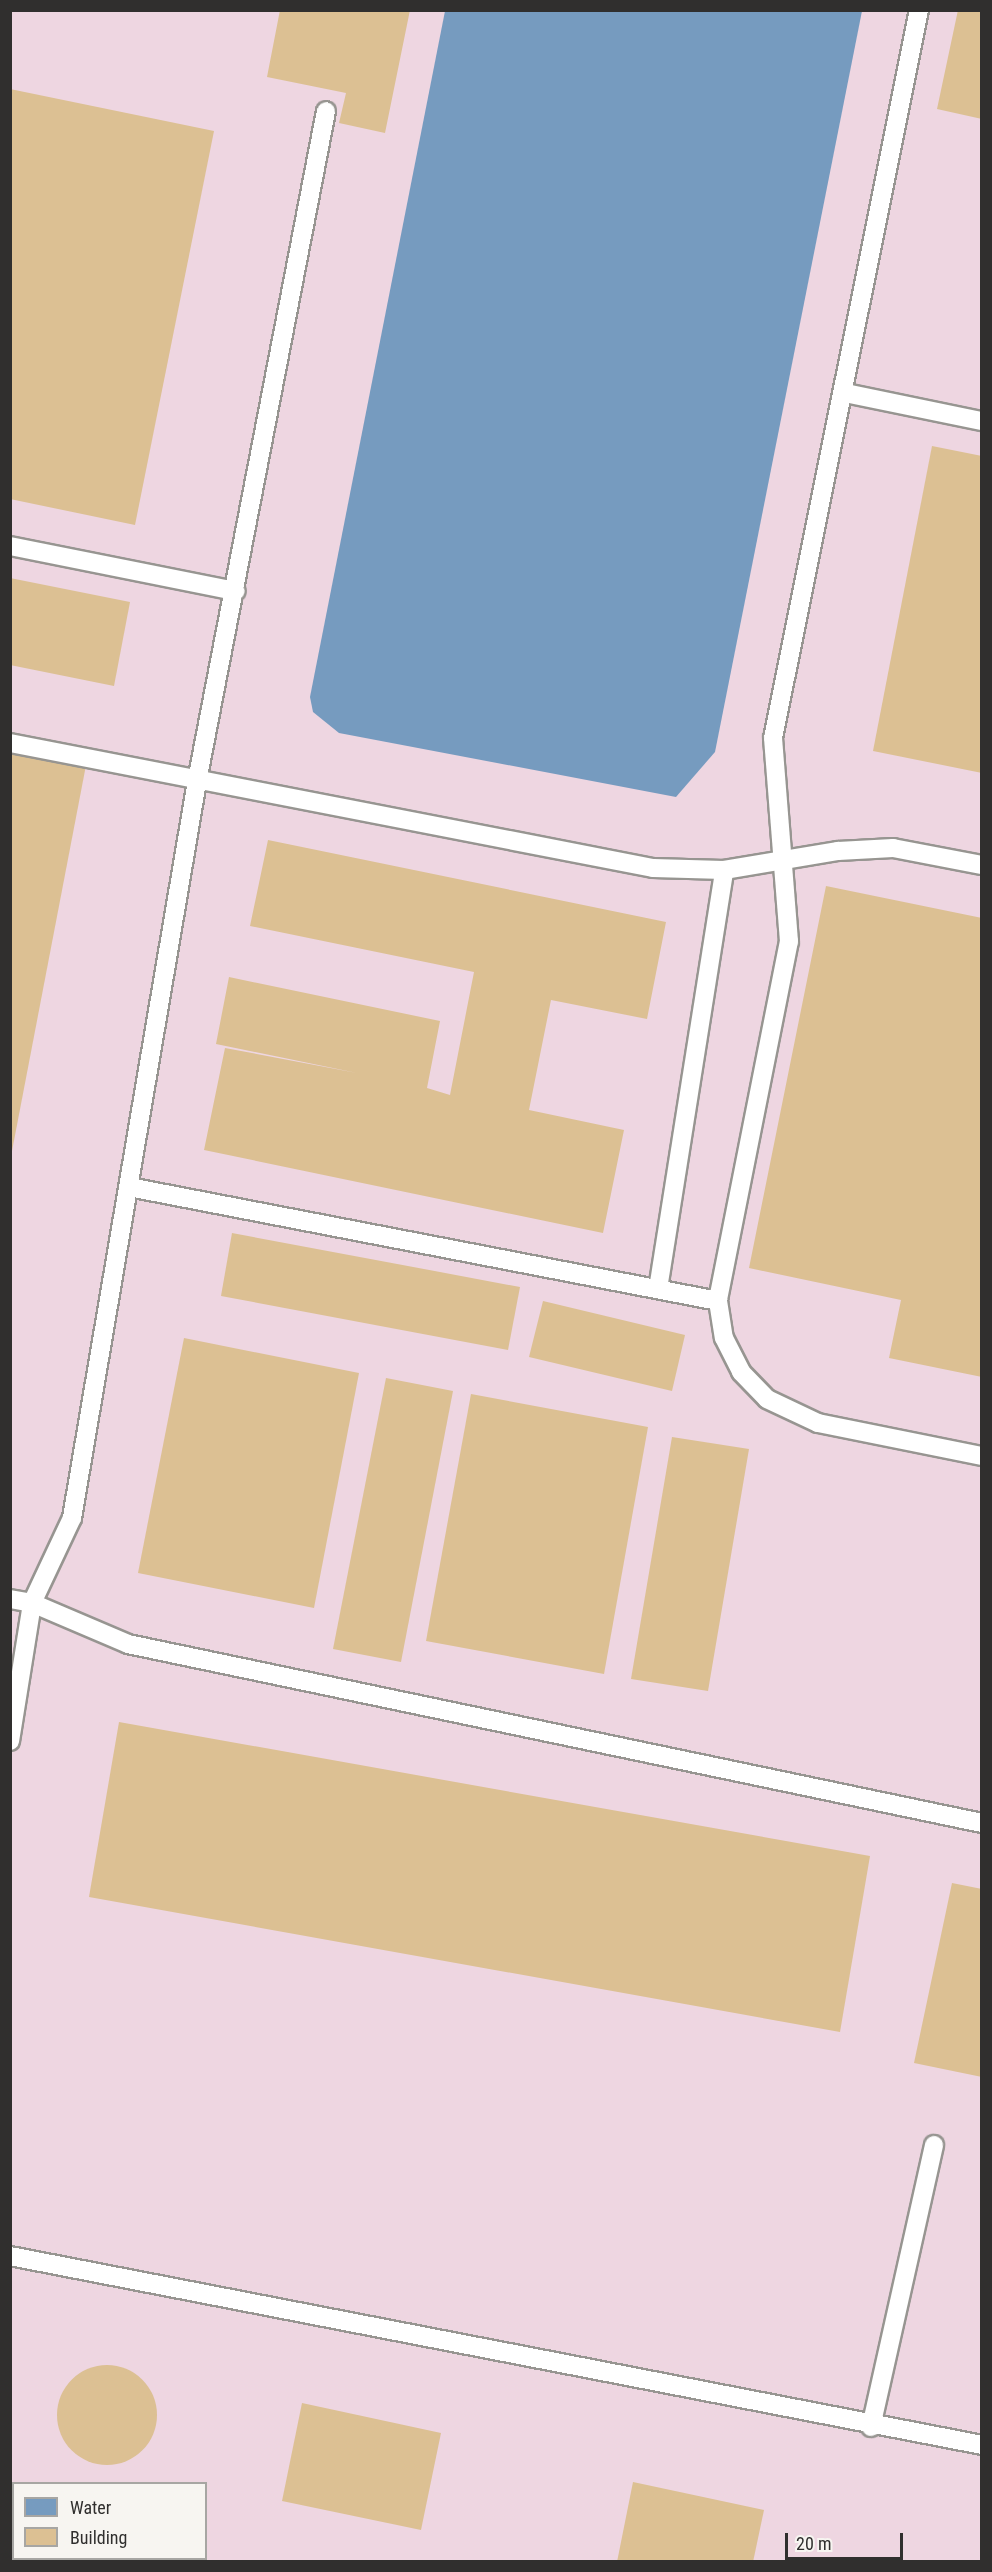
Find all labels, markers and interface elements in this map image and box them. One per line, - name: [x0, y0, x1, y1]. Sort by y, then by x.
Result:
- legend: [12, 2482, 207, 2560]
- text: Water: [70, 2497, 111, 2518]
- scale bar: [788, 2521, 906, 2559]
- text: Building: [70, 2527, 127, 2548]
- text: 20 m: [796, 2533, 831, 2554]

